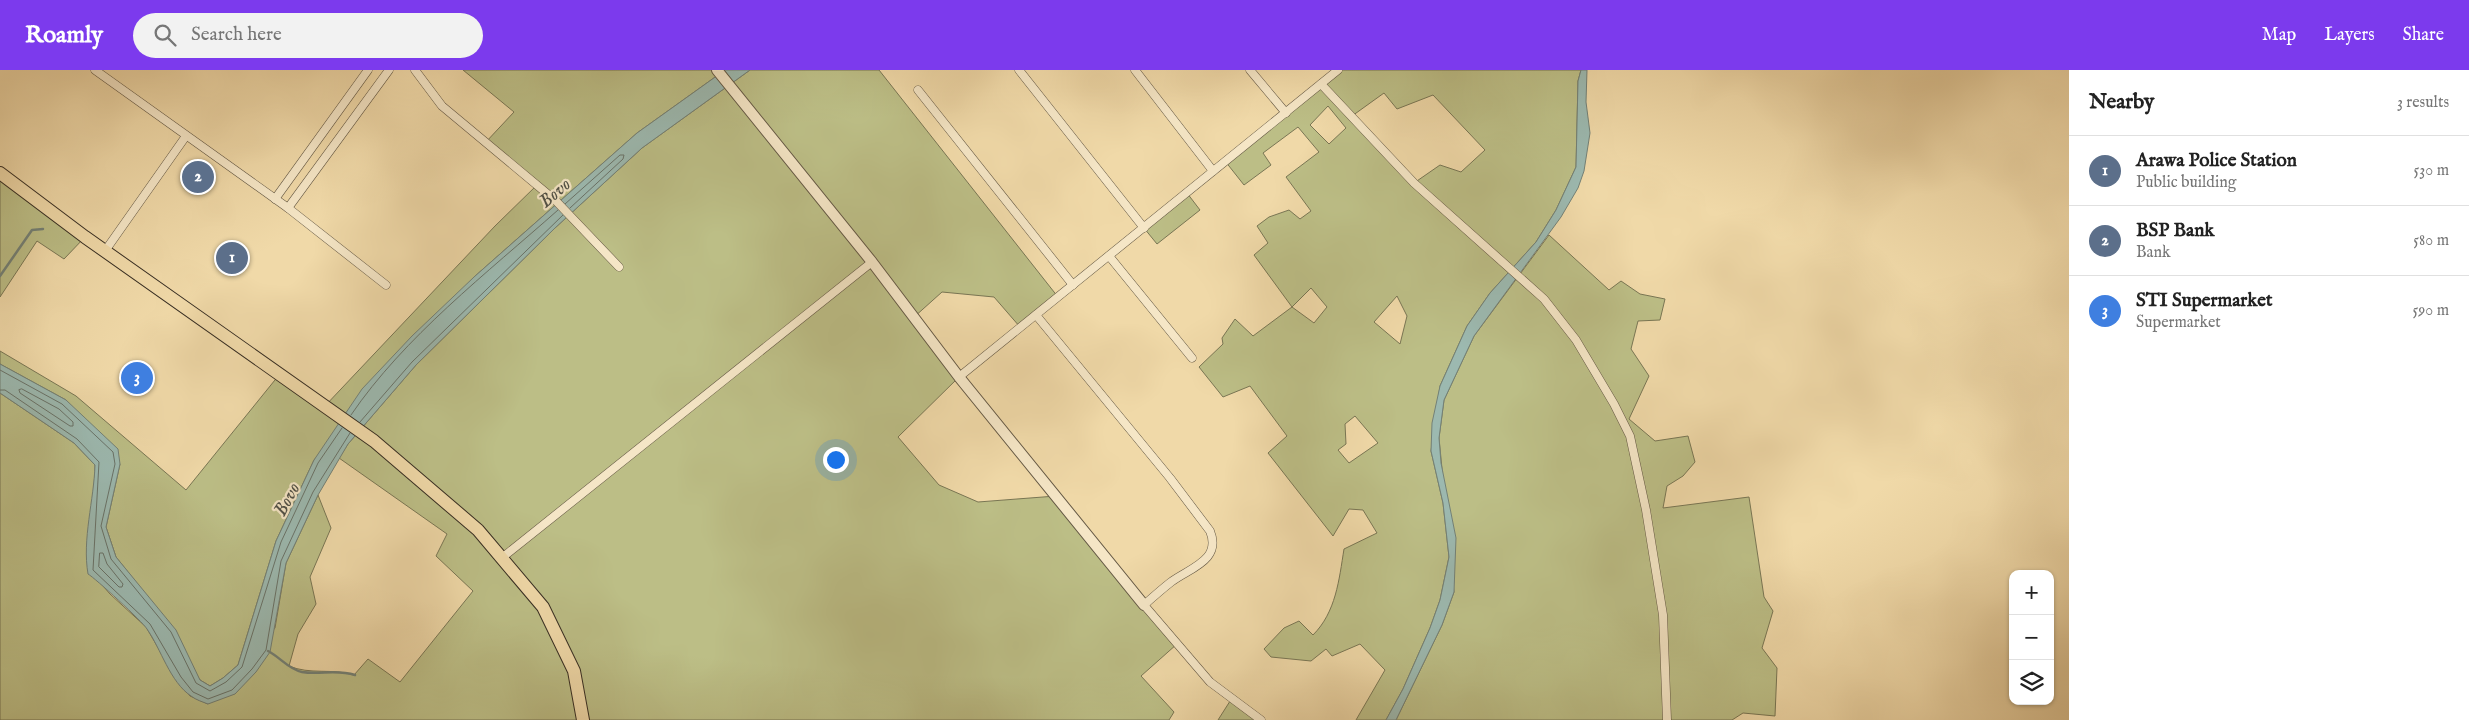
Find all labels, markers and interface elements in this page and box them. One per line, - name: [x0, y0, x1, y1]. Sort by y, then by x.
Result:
- search box: [133, 13, 483, 58]
- text: Roamly: [25, 20, 103, 51]
- icon: search: [151, 21, 179, 49]
- text: Search here: [191, 23, 282, 47]
- text: Map: [2262, 24, 2296, 47]
- text: Layers: [2324, 24, 2375, 47]
- text: Share: [2403, 24, 2444, 47]
- text: Nearby: [2089, 89, 2154, 116]
- text: 3 results: [2397, 93, 2449, 113]
- text: Arawa Police Station: [2136, 149, 2297, 173]
- pin: 2: [182, 158, 214, 196]
- text: 1: [2102, 161, 2108, 181]
- text: 530 m: [2414, 161, 2449, 181]
- water label: Bovo: [534, 173, 576, 214]
- text: Public building: [2136, 173, 2236, 193]
- text: BSP Bank: [2136, 219, 2215, 243]
- text: 2: [2101, 231, 2109, 251]
- text: 580 m: [2413, 231, 2449, 251]
- pin: 1: [216, 239, 248, 277]
- text: Bank: [2136, 243, 2171, 263]
- text: STI Supermarket: [2136, 289, 2273, 313]
- text: 3: [2102, 301, 2108, 321]
- text: 590 m: [2413, 301, 2449, 321]
- text: Supermarket: [2136, 313, 2221, 333]
- pin: 3: [121, 359, 153, 397]
- your location: [823, 447, 849, 473]
- water label: Bovo: [269, 479, 307, 521]
- map controls: [2009, 570, 2054, 705]
- button: +: [2009, 570, 2054, 615]
- button: −: [2009, 615, 2054, 660]
- button: layers: [2009, 660, 2054, 705]

